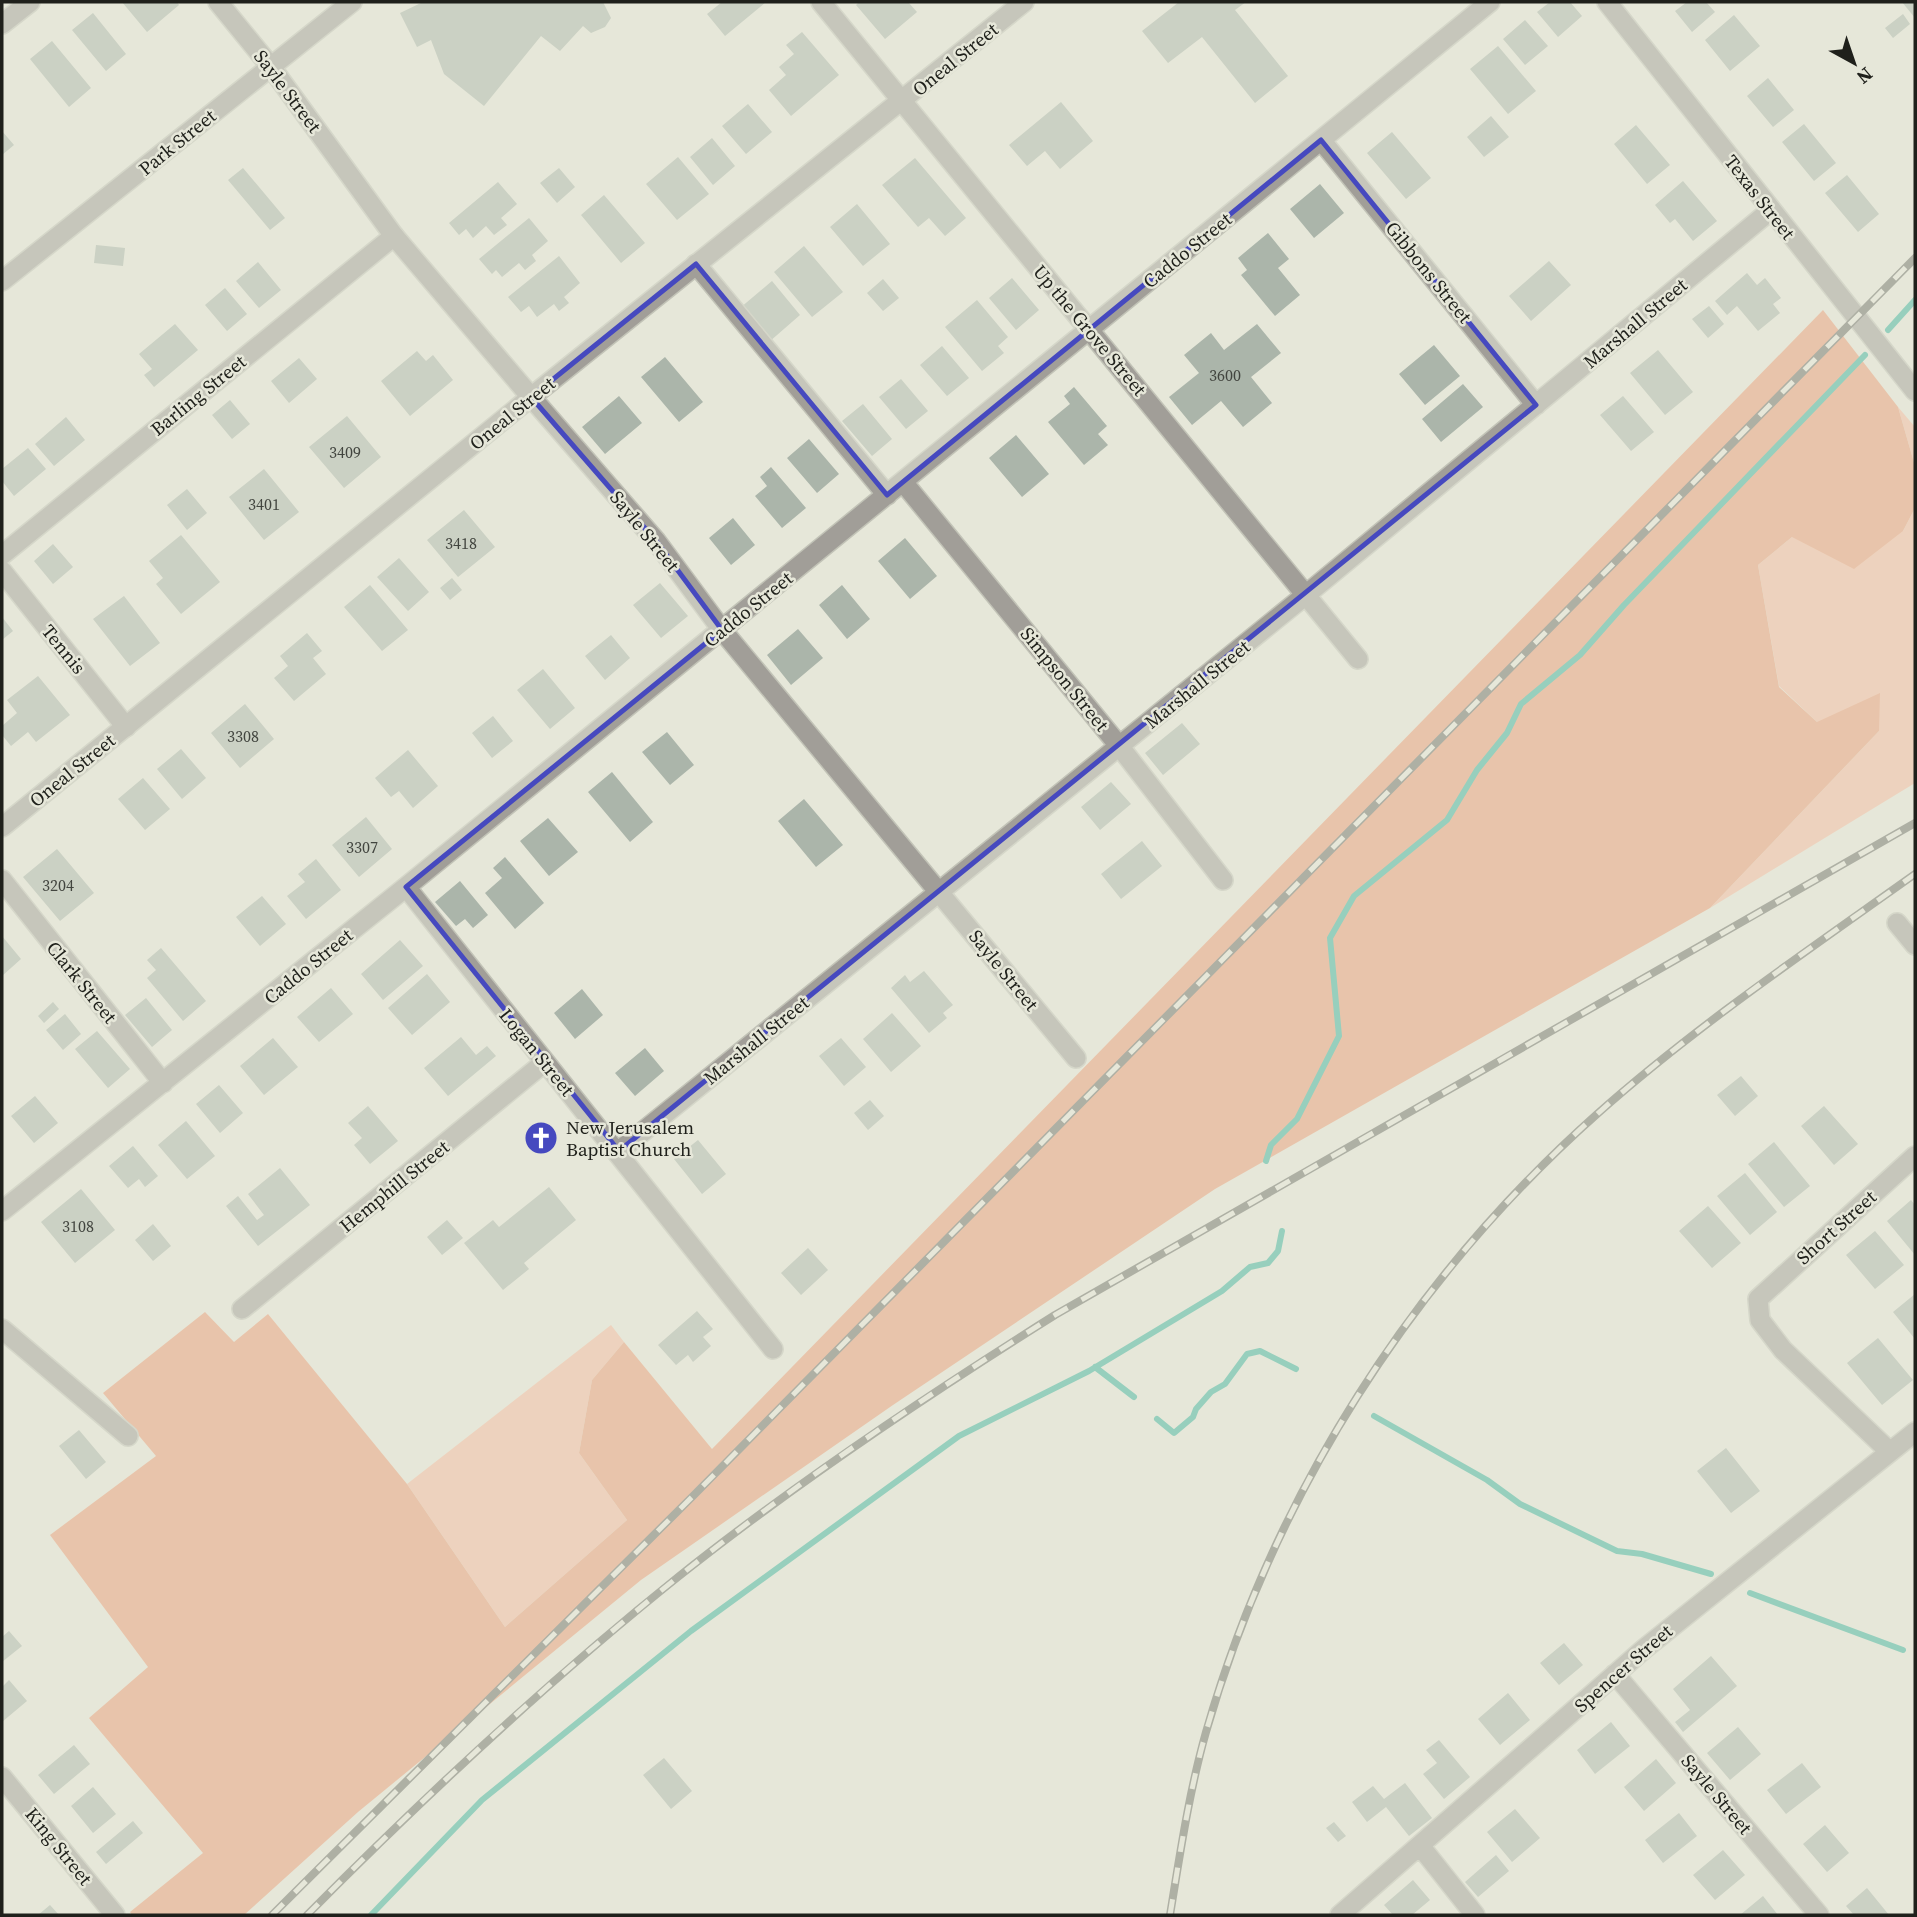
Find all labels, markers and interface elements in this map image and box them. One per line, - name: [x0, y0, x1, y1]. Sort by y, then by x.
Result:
- street label: Oneal Street: [907, 16, 1004, 102]
- north arrow: [1819, 28, 1889, 98]
- street label: Sayle Street: [248, 44, 328, 138]
- text: N: [1851, 62, 1879, 91]
- street label: Park Street: [133, 102, 222, 181]
- street label: Texas Street: [1719, 149, 1802, 245]
- street label: Caddo Street: [1137, 206, 1237, 294]
- street label: Gibbons Street: [1380, 216, 1479, 329]
- street label: Up the Grove Street: [1027, 259, 1153, 402]
- street label: Marshall Street: [1578, 271, 1693, 374]
- street label: Barling Street: [145, 348, 252, 441]
- house number: 3600: [1209, 364, 1241, 386]
- street label: Oneal Street: [464, 370, 561, 456]
- house number: 3409: [329, 441, 361, 463]
- street label: Sayle Street: [604, 485, 686, 578]
- house number: 3401: [248, 493, 280, 515]
- house number: 3418: [445, 532, 477, 554]
- street label: Caddo Street: [698, 565, 798, 653]
- street label: Tennis: [36, 619, 92, 679]
- street label: Simpson Street: [1015, 621, 1116, 737]
- street label: Marshall Street: [1139, 633, 1256, 734]
- house number: 3308: [227, 725, 259, 747]
- street label: Oneal Street: [24, 727, 121, 813]
- house number: 3307: [346, 836, 378, 858]
- house number: 3204: [42, 874, 74, 896]
- street label: Caddo Street: [258, 922, 358, 1010]
- street label: Sayle Street: [963, 924, 1045, 1017]
- street label: Clark Street: [41, 935, 124, 1029]
- street label: Marshall Street: [698, 989, 815, 1090]
- street label: Logan Street: [494, 1003, 581, 1102]
- place label: New Jerusalem Baptist Church: [566, 1114, 694, 1162]
- church icon: New Jerusalem Baptist Church: [522, 1119, 560, 1157]
- street label: Hemphill Street: [334, 1133, 455, 1238]
- street label: Short Street: [1790, 1184, 1882, 1270]
- house number: 3108: [62, 1215, 94, 1237]
- street label: Spencer Street: [1568, 1618, 1678, 1718]
- street label: Sayle Street: [1676, 1748, 1759, 1840]
- street label: King Street: [20, 1802, 99, 1891]

